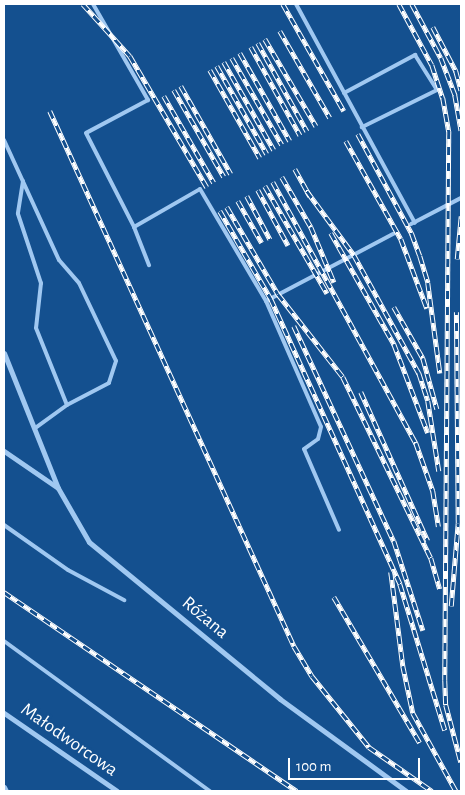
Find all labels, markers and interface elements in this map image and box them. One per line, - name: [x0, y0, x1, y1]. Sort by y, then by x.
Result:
- street label: Różana: [177, 592, 233, 644]
- street label: Małodworcowa: [16, 698, 122, 782]
- scale bar: [290, 748, 422, 780]
- text: 100 m: [296, 759, 331, 774]

